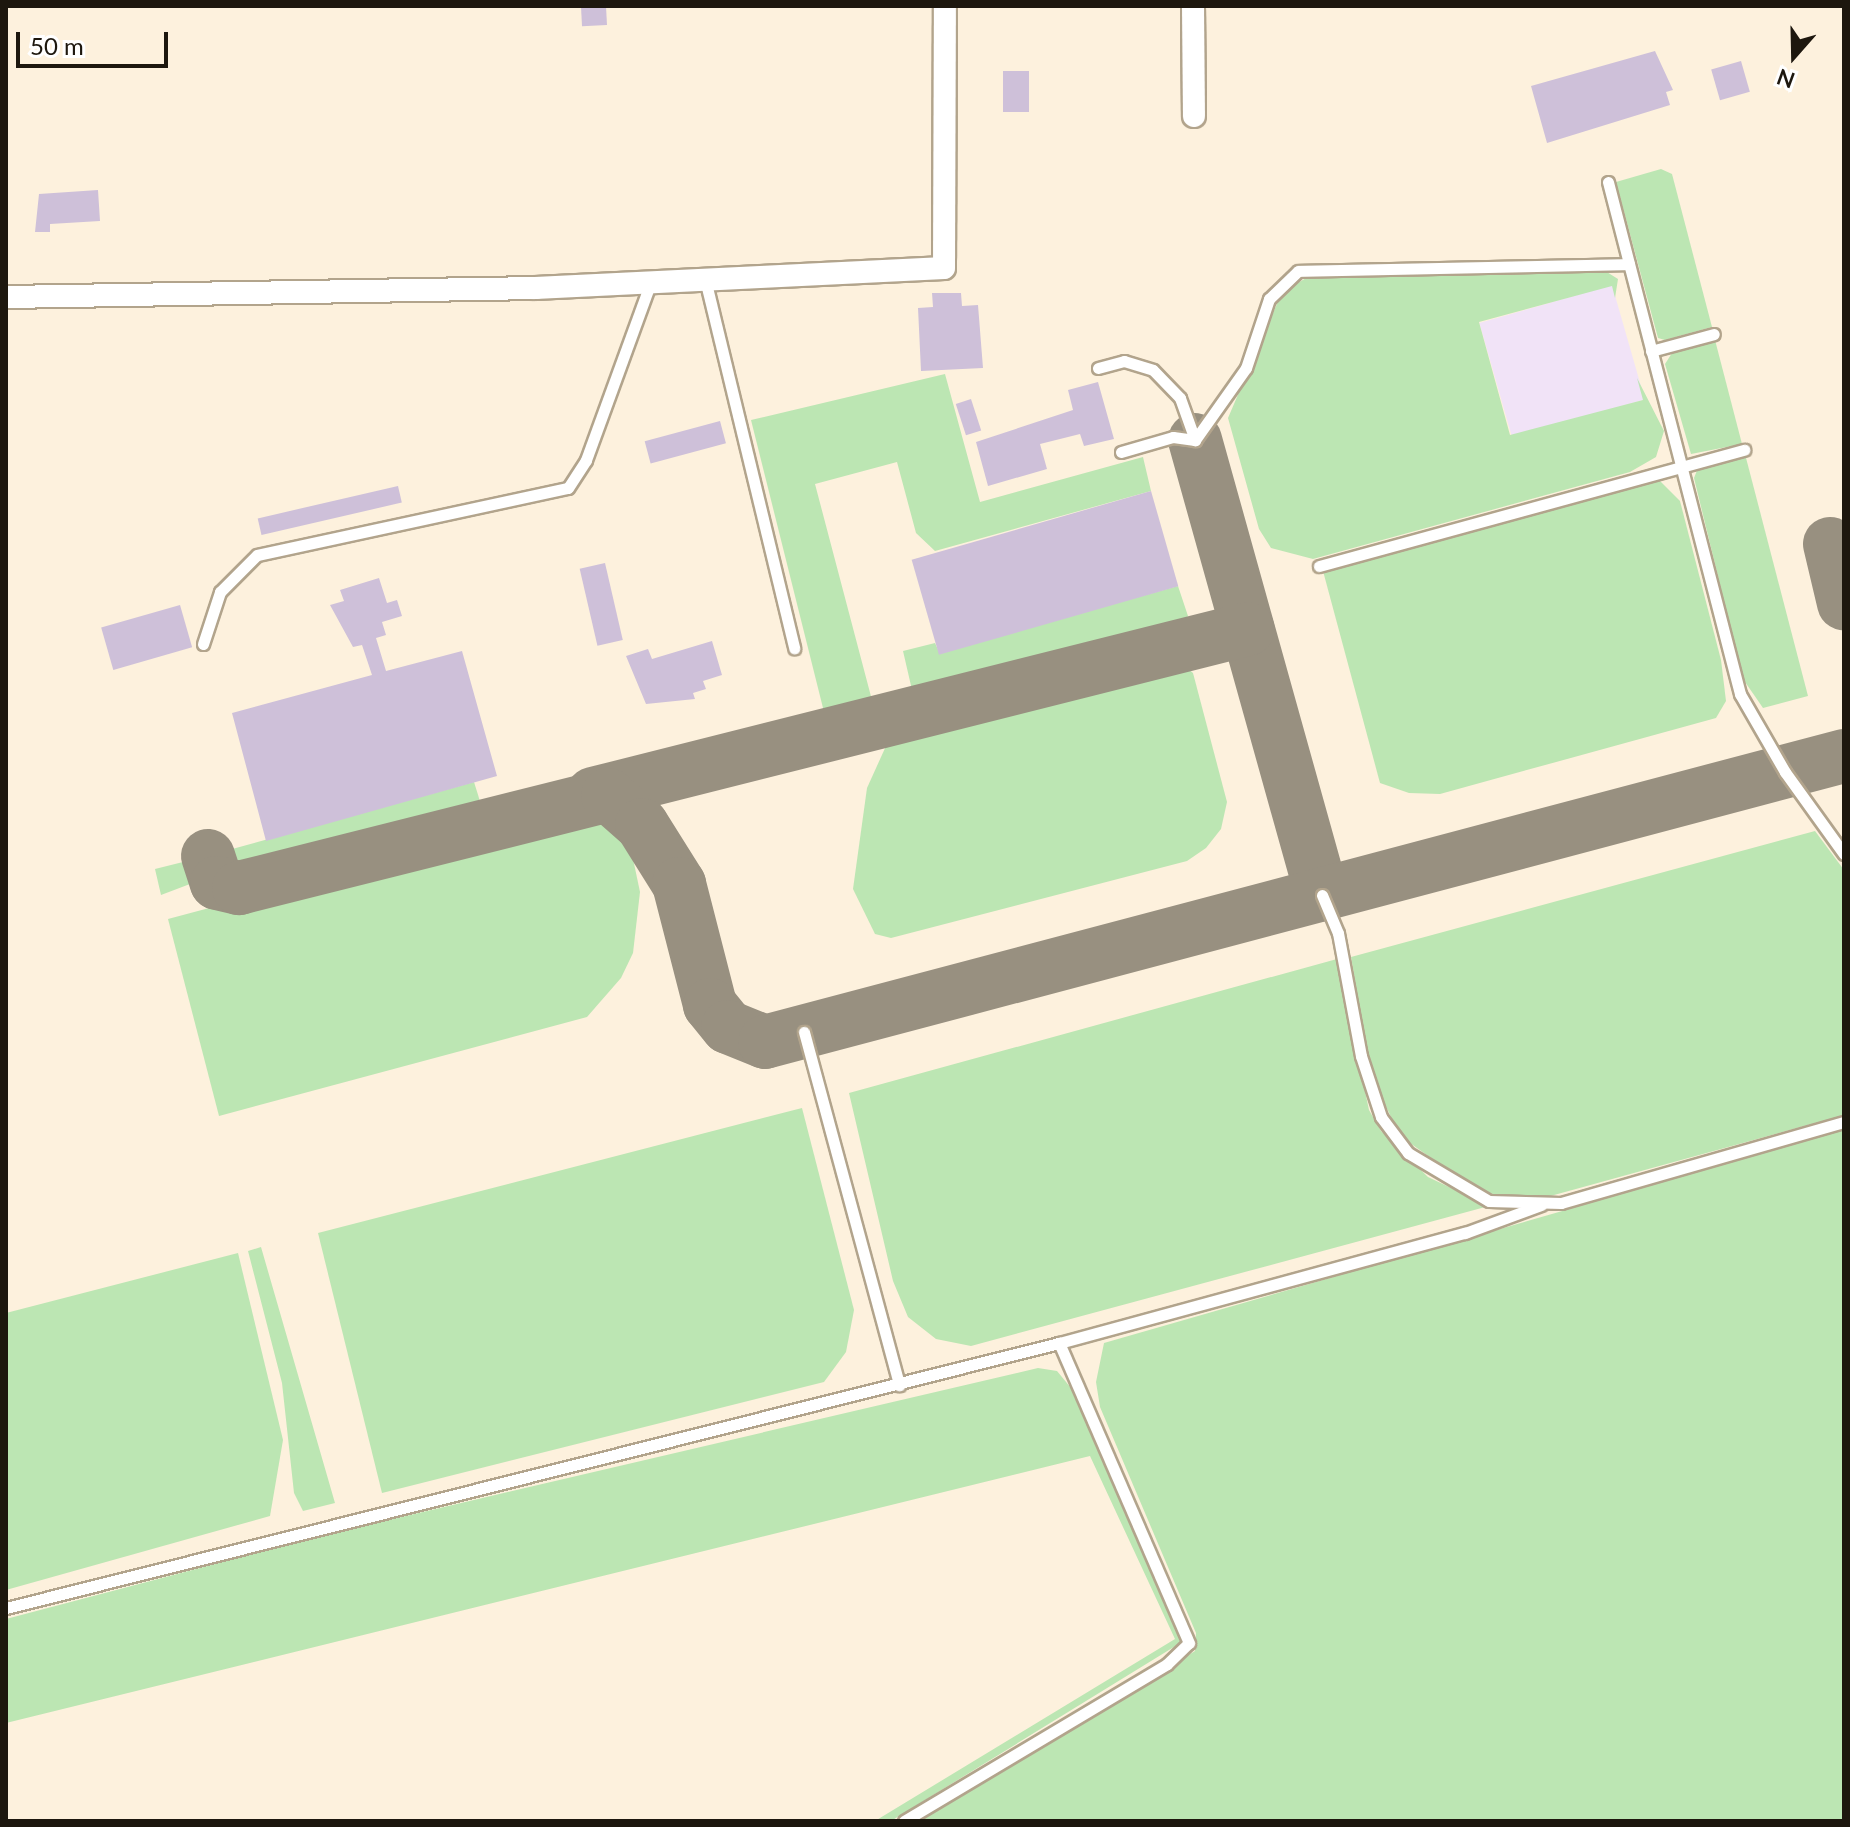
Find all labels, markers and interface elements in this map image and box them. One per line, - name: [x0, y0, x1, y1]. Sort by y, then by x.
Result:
- scale bar: [20, 16, 172, 66]
- north arrow: [1754, 16, 1834, 96]
- text: 50 m: [30, 31, 84, 60]
- text: N: [1773, 63, 1798, 95]

